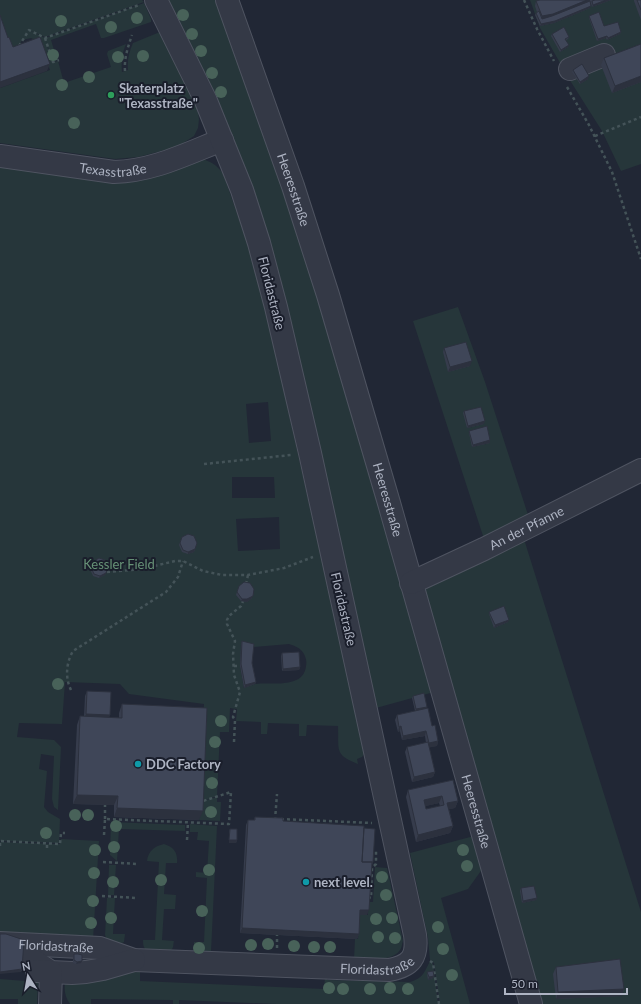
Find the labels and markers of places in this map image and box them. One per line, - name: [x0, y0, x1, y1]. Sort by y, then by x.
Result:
- place label: Skaterplatz "Texasstraße": [119, 80, 198, 111]
- marker: Skaterplatz "Texasstraße": [106, 90, 116, 100]
- place label: DDC Factory: [146, 756, 221, 772]
- marker: DDC Factory: [133, 759, 143, 769]
- place label: next level.: [314, 874, 373, 890]
- marker: next level.: [301, 877, 311, 887]

